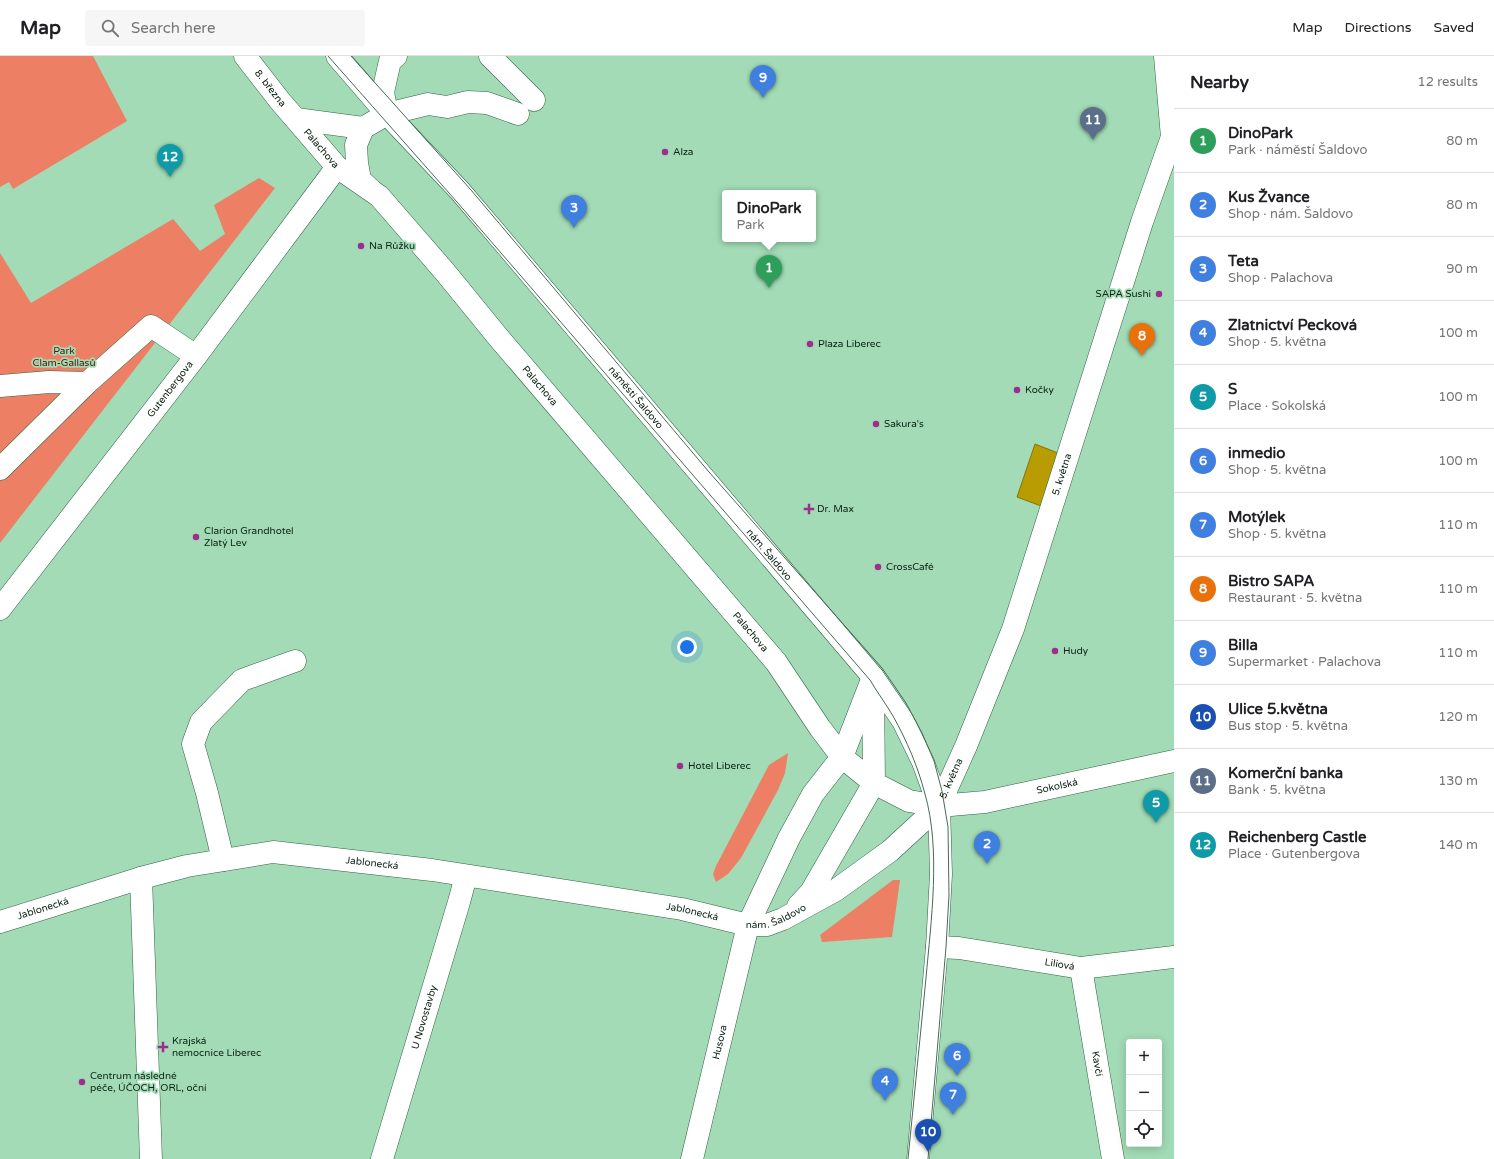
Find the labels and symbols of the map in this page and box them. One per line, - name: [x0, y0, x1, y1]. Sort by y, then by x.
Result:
- pin: 9: [750, 65, 776, 98]
- street label: 8. března: [252, 67, 288, 109]
- pin: 11: [1080, 107, 1106, 140]
- street label: Palachova: [301, 126, 342, 171]
- pin: 12: [157, 144, 183, 177]
- place label: Alza: [673, 146, 694, 158]
- marker: Alza: [660, 147, 670, 157]
- pin: 3: [561, 195, 587, 228]
- place label: Na Růžku: [369, 240, 415, 252]
- marker: Na Růžku: [356, 241, 366, 251]
- pin: 1: [756, 255, 782, 288]
- place label: SAPA Sushi: [1096, 288, 1151, 300]
- marker: SAPA Sushi: [1154, 289, 1164, 299]
- pin: 8: [1129, 323, 1155, 356]
- place label: Plaza Liberec: [818, 338, 881, 350]
- marker: Plaza Liberec: [805, 339, 815, 349]
- park label: Park Clam-Gallasů: [33, 345, 96, 369]
- street label: Gutenbergova: [145, 359, 196, 420]
- street label: Palachova: [519, 363, 560, 408]
- street label: náměstí Šaldovo: [606, 364, 666, 431]
- place label: Kočky: [1025, 384, 1055, 396]
- marker: Kočky: [1012, 385, 1022, 395]
- place label: Sakura's: [884, 418, 924, 430]
- marker: Sakura's: [871, 419, 881, 429]
- street label: 5. května: [1050, 452, 1074, 497]
- place label: Dr. Max: [817, 503, 854, 515]
- marker: Dr. Max: [804, 504, 814, 514]
- place label: Clarion Grandhotel Zlatý Lev: [204, 525, 294, 549]
- street label: nám. Šaldovo: [744, 526, 794, 583]
- marker: Clarion Grandhotel Zlatý Lev: [191, 532, 201, 542]
- place label: CrossCafé: [886, 561, 934, 573]
- marker: CrossCafé: [873, 562, 883, 572]
- street label: Palachova: [730, 610, 771, 654]
- your location: [677, 637, 697, 657]
- place label: Hudy: [1063, 645, 1089, 657]
- marker: Hudy: [1050, 646, 1060, 656]
- street label: 5. května: [937, 756, 966, 801]
- place label: Hotel Liberec: [688, 760, 751, 772]
- marker: Hotel Liberec: [675, 761, 685, 771]
- street label: Sokolská: [1035, 776, 1079, 797]
- pin: 5: [1143, 790, 1169, 823]
- pin: 2: [974, 831, 1000, 864]
- street label: Jablonecká: [345, 854, 399, 872]
- street label: Jablonecká: [16, 895, 70, 922]
- street label: Jablonecká: [665, 901, 720, 924]
- street label: nám. Šaldovo: [746, 901, 808, 931]
- street label: Liliová: [1044, 956, 1075, 973]
- street label: U Novostavby: [409, 983, 440, 1051]
- street label: Husova: [710, 1024, 730, 1061]
- place label: Krajská nemocnice Liberec: [172, 1035, 261, 1059]
- marker: Krajská nemocnice Liberec: [157, 1041, 169, 1053]
- pin: 6: [944, 1043, 970, 1076]
- street label: Kavčí: [1089, 1050, 1105, 1078]
- pin: 4: [872, 1068, 898, 1101]
- place label: Centrum následné péče, ÚČOCH, ORL, oční: [90, 1070, 207, 1094]
- marker: Centrum následné péče, ÚČOCH, ORL, oční: [77, 1077, 87, 1087]
- pin: 7: [940, 1082, 966, 1115]
- pin: 10: [915, 1119, 941, 1152]

